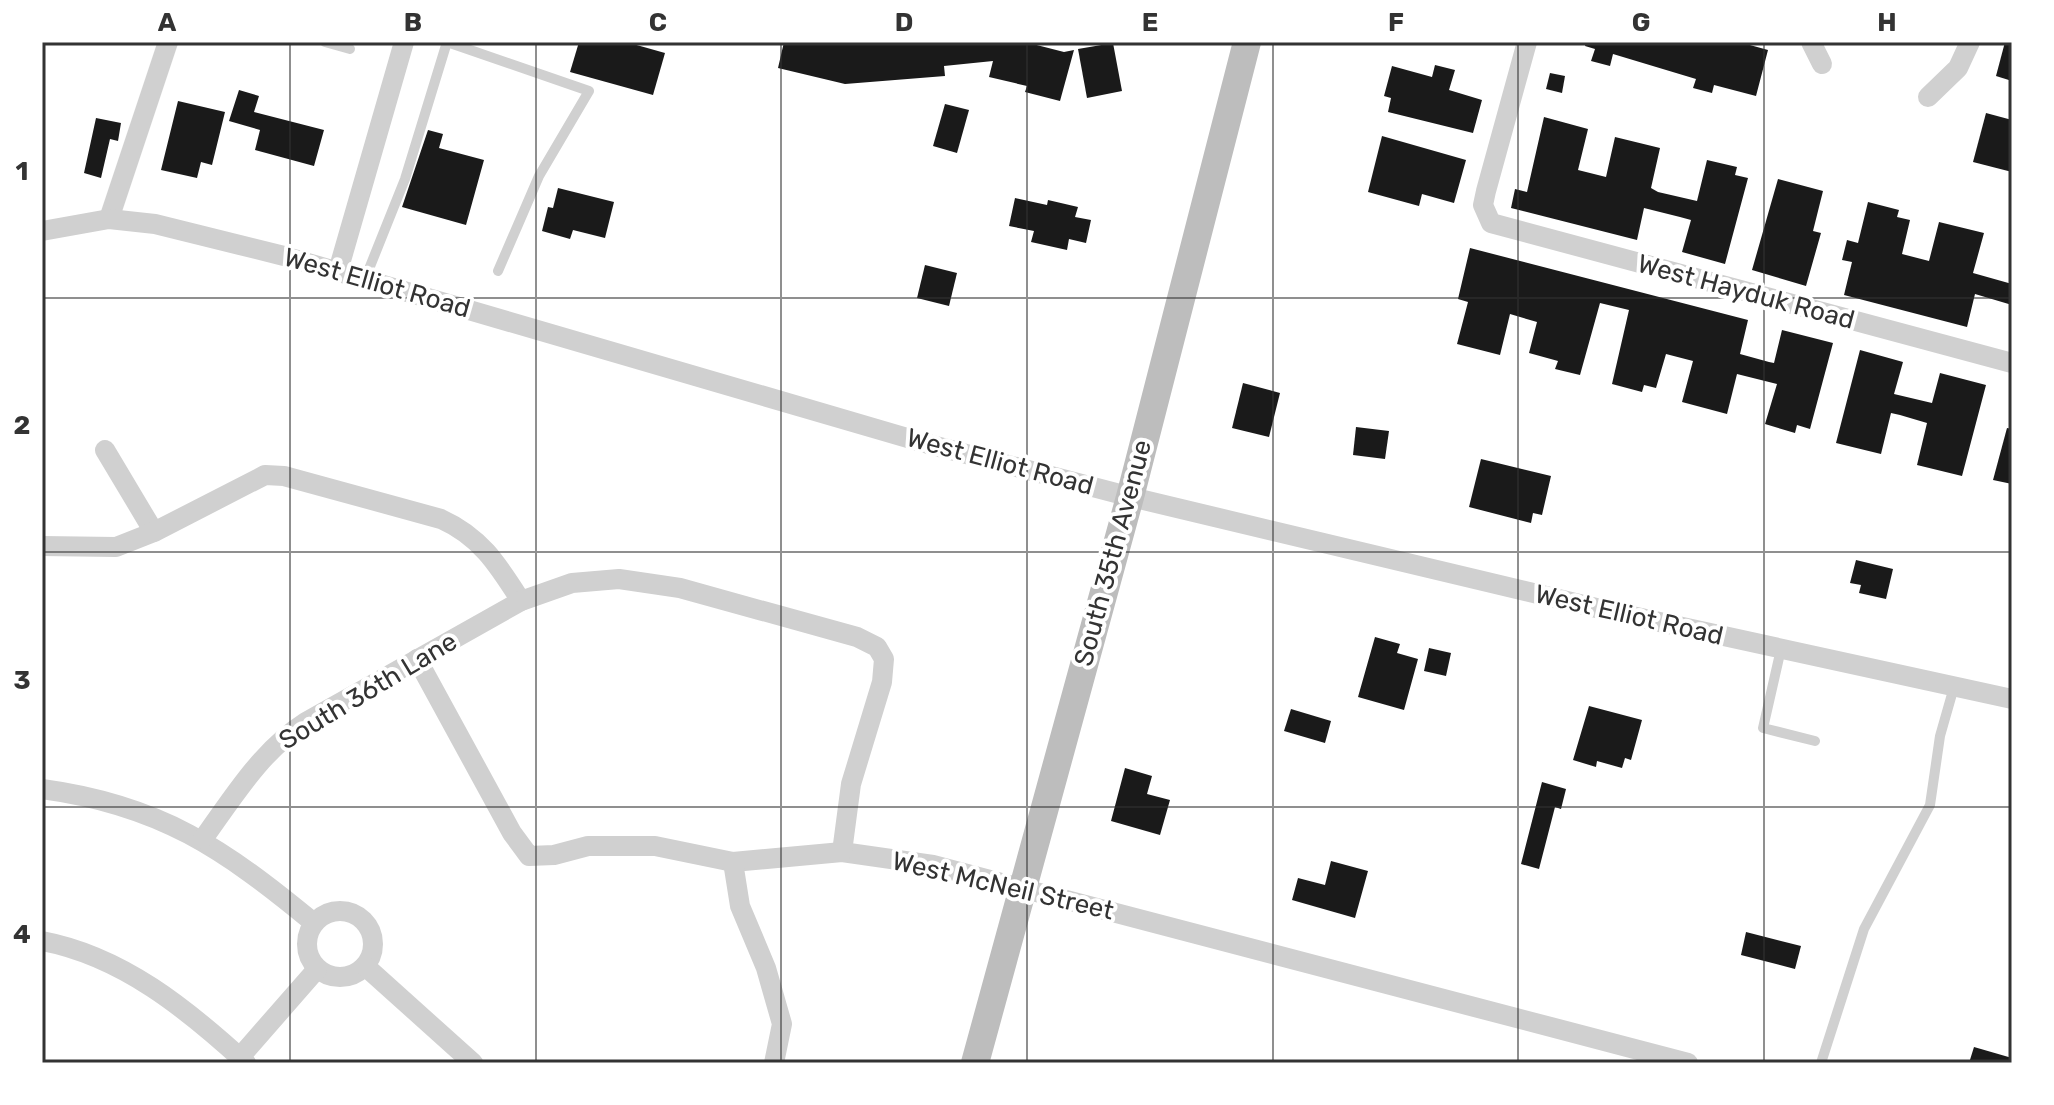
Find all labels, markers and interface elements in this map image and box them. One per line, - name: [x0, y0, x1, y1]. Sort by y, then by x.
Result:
- text: A: [158, 7, 177, 38]
- text: B: [404, 7, 422, 38]
- text: C: [649, 7, 667, 38]
- text: D: [895, 7, 913, 38]
- text: E: [1142, 7, 1158, 38]
- text: F: [1388, 7, 1404, 38]
- text: G: [1632, 7, 1650, 38]
- text: H: [1877, 7, 1897, 38]
- text: 1: [16, 156, 28, 187]
- street label: West Elliot Road: [280, 242, 474, 324]
- street label: West Hayduk Road: [1634, 248, 1858, 336]
- text: 2: [14, 410, 30, 441]
- street label: West Elliot Road: [903, 422, 1097, 502]
- street label: South 35th Avenue: [1068, 436, 1158, 670]
- street label: West Elliot Road: [1532, 578, 1726, 652]
- street label: South 36th Lane: [273, 626, 463, 756]
- text: 3: [13, 665, 31, 696]
- street label: West McNeil Street: [889, 845, 1117, 927]
- text: 4: [13, 919, 31, 950]

